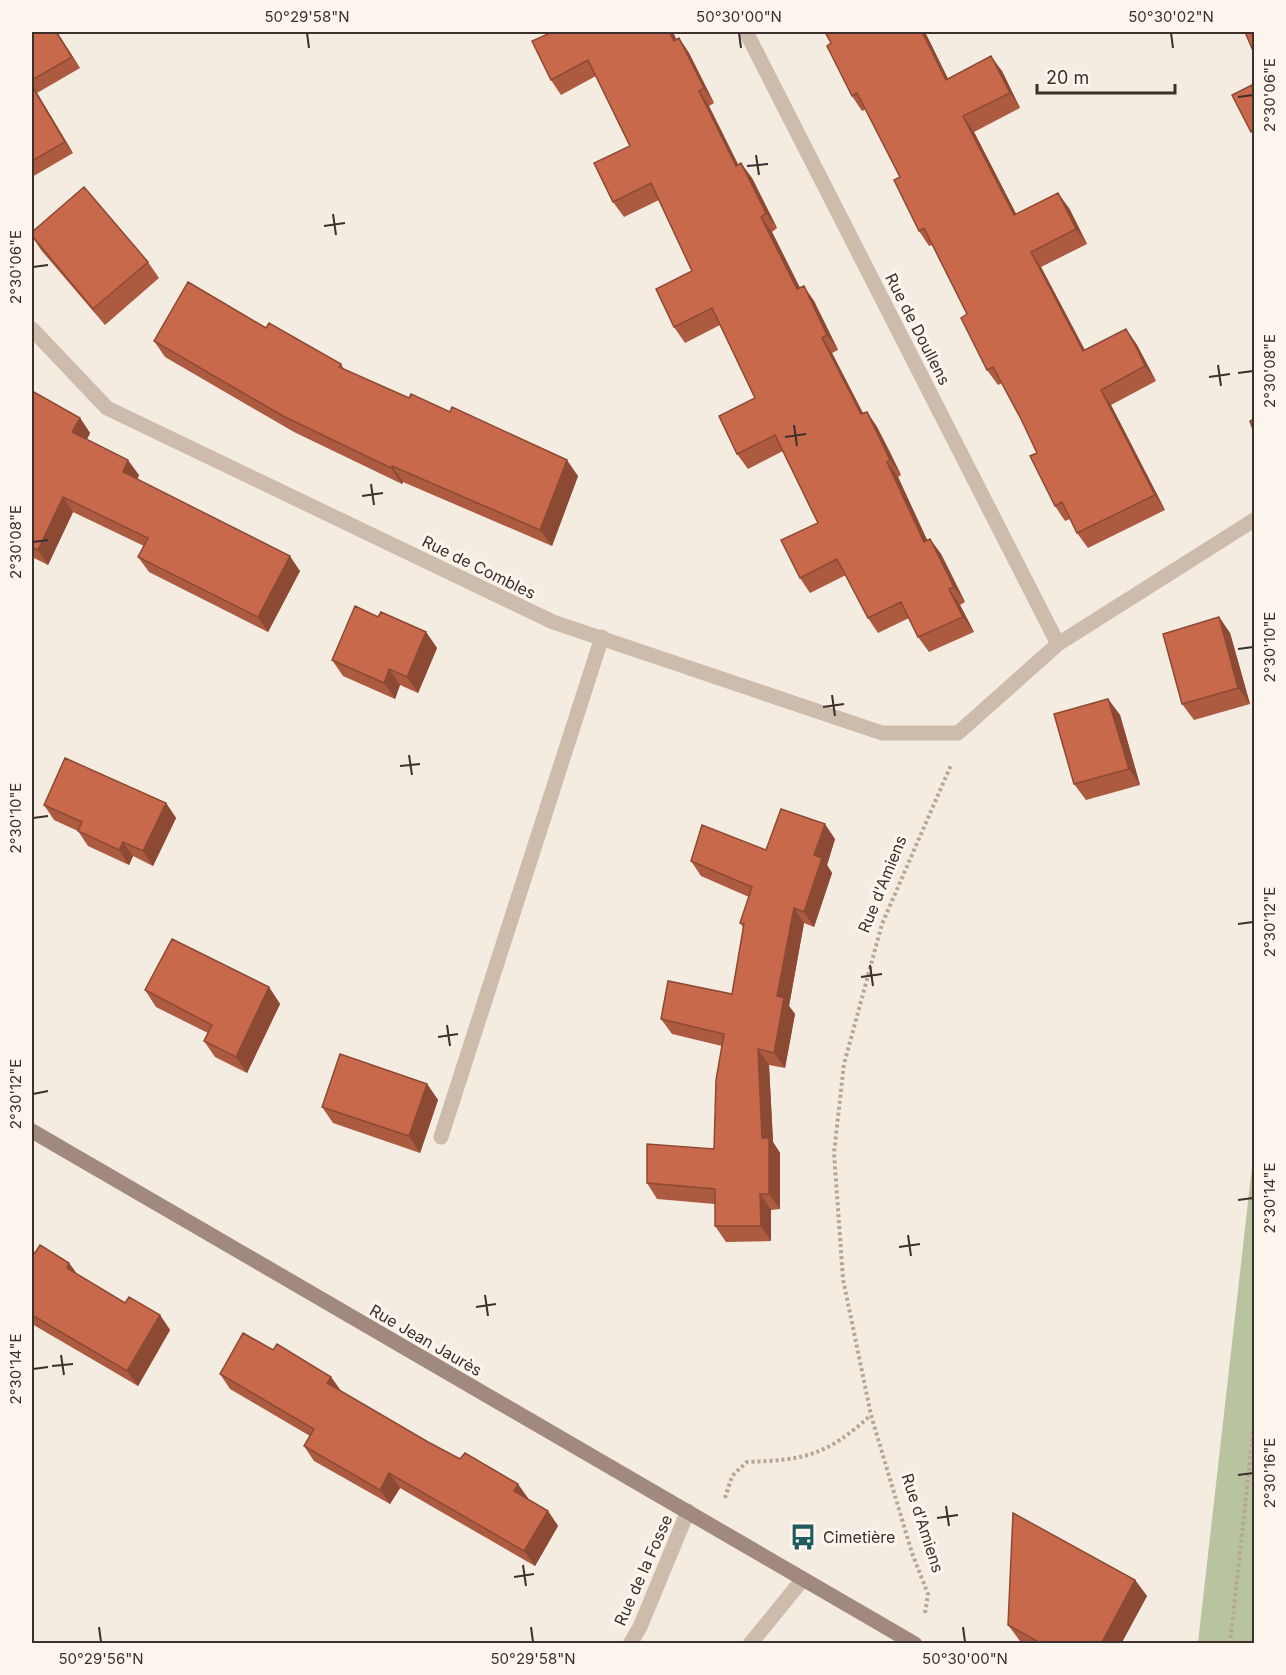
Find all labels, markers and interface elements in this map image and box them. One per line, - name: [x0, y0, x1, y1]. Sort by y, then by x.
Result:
- text: 50°29'58"N: [264, 7, 350, 26]
- text: 50°30'00"N: [696, 7, 782, 26]
- text: 50°30'02"N: [1128, 7, 1214, 26]
- scale bar: [1037, 57, 1175, 95]
- text: 2°30'06"E: [1260, 58, 1279, 132]
- text: 20 m: [1046, 67, 1089, 88]
- text: 2°30'06"E: [6, 230, 25, 304]
- street label: Rue de Doullens: [881, 270, 955, 388]
- text: 2°30'08"E: [1260, 334, 1279, 408]
- text: 2°30'08"E: [6, 505, 25, 579]
- street label: Rue de Combles: [419, 531, 539, 603]
- text: 2°30'10"E: [1260, 612, 1279, 682]
- text: 2°30'10"E: [6, 783, 25, 853]
- street label: Rue d'Amiens: [853, 832, 911, 936]
- text: 2°30'12"E: [1260, 887, 1279, 957]
- text: 2°30'12"E: [6, 1059, 25, 1129]
- text: 2°30'14"E: [1260, 1162, 1279, 1234]
- street label: Rue Jean Jaurès: [366, 1300, 486, 1380]
- text: 2°30'14"E: [6, 1333, 25, 1405]
- text: 2°30'16"E: [1260, 1438, 1279, 1508]
- street label: Rue d'Amiens: [898, 1471, 948, 1575]
- street label: Rue de la Fosse: [610, 1511, 676, 1629]
- bus stop icon: Cimetière: [788, 1522, 818, 1552]
- place label: Cimetière: [823, 1527, 895, 1547]
- text: 50°29'56"N: [58, 1649, 144, 1668]
- text: 50°29'58"N: [490, 1649, 576, 1668]
- text: 50°30'00"N: [922, 1649, 1008, 1668]

